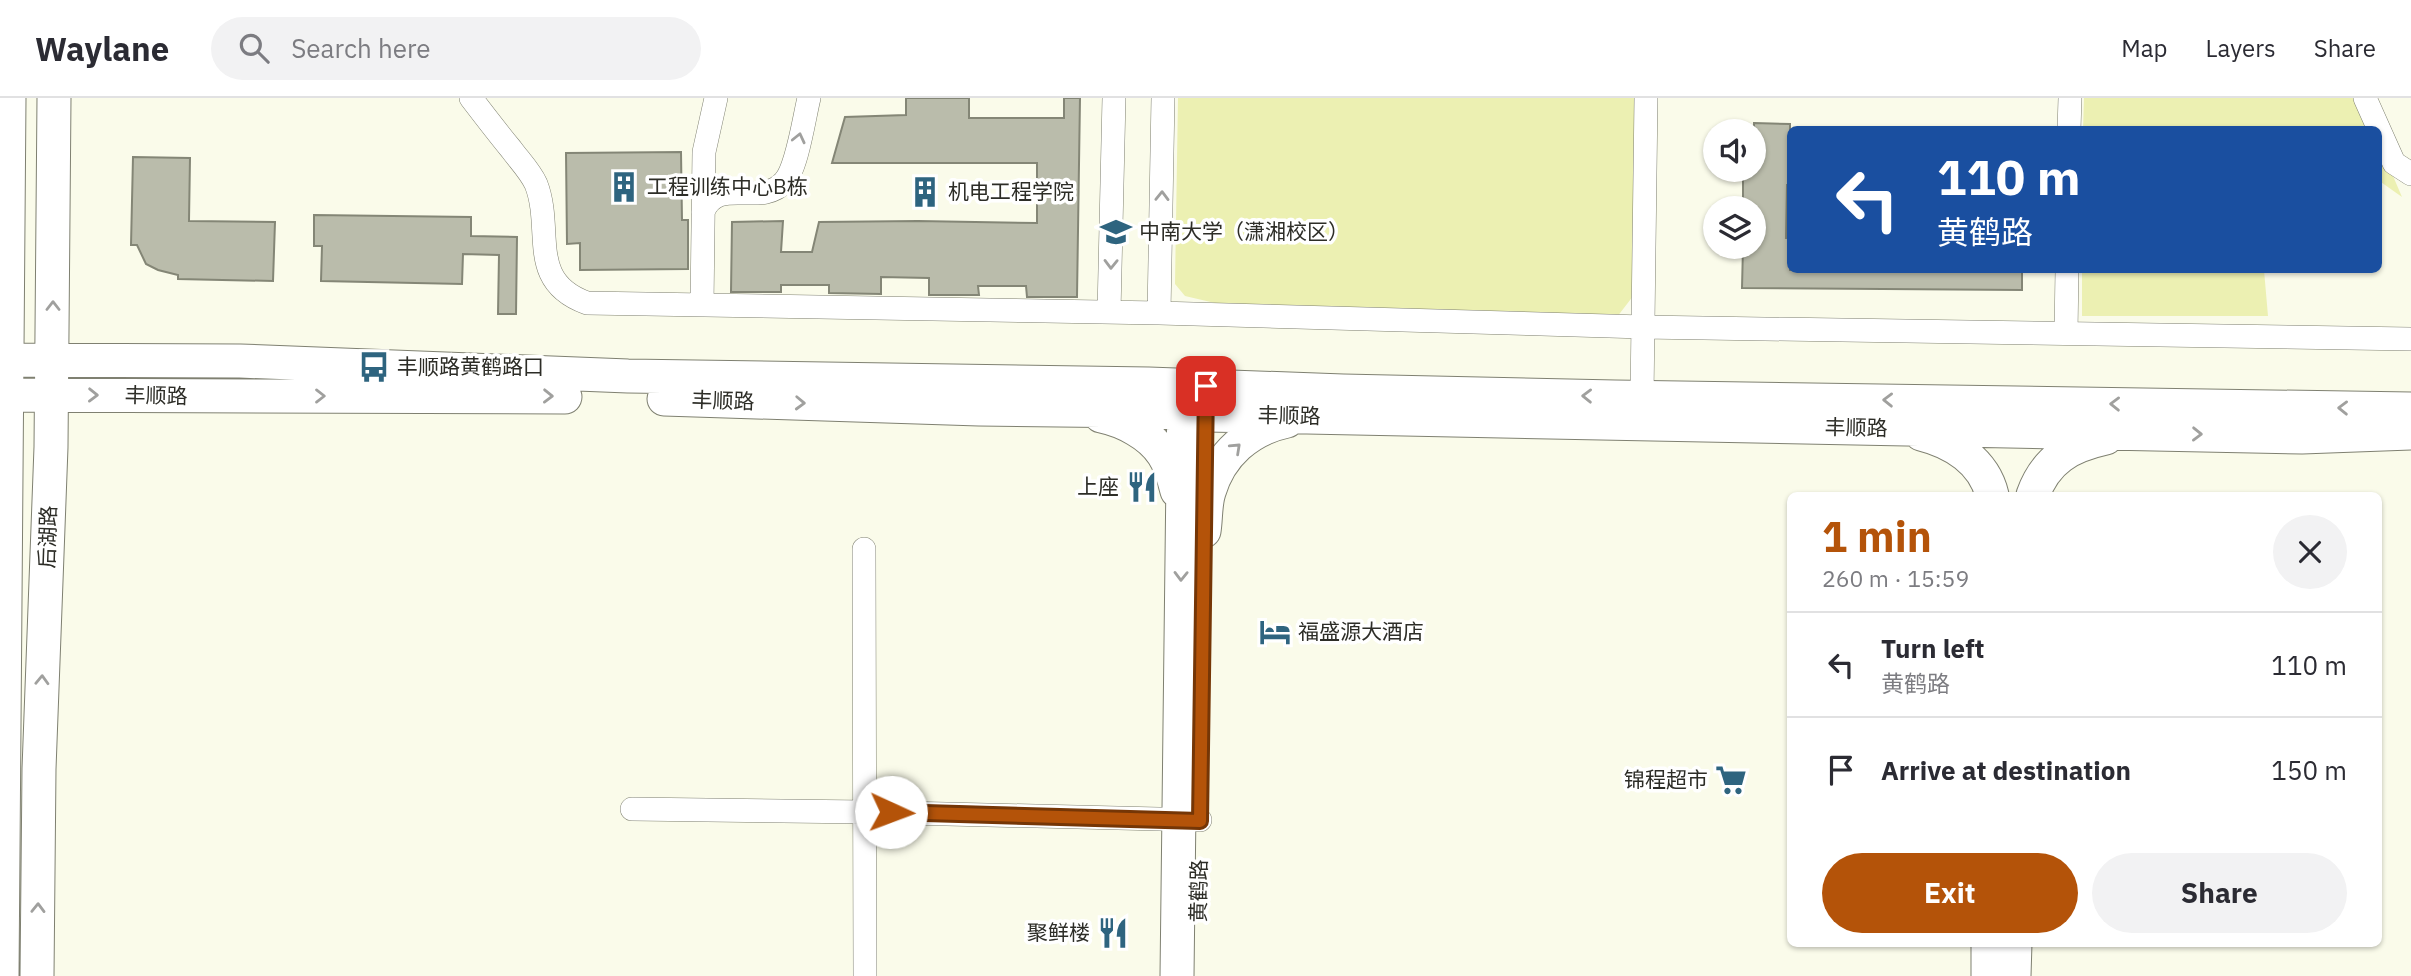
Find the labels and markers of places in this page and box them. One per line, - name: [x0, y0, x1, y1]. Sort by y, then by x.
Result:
- building icon: 工程训练中心B栋: [607, 170, 641, 204]
- place label: 工程训练中心B栋: [647, 172, 808, 200]
- building icon: 机电工程学院: [908, 175, 942, 209]
- place label: 机电工程学院: [948, 177, 1074, 205]
- school or university icon: 中南大学（潇湘校区）: [1099, 215, 1133, 249]
- place label: 中南大学（潇湘校区）: [1139, 217, 1349, 245]
- bus stop icon: 丰顺路黄鹤路口: [357, 350, 391, 384]
- place label: 丰顺路黄鹤路口: [397, 352, 544, 380]
- pin: [1176, 356, 1236, 416]
- restaurant icon: 上座: [1125, 470, 1159, 504]
- place label: 上座: [1077, 472, 1119, 500]
- hotel icon: 福盛源大酒店: [1258, 615, 1292, 649]
- place label: 福盛源大酒店: [1298, 617, 1424, 645]
- supermarket icon: 锦程超市: [1714, 763, 1748, 797]
- place label: 锦程超市: [1624, 765, 1708, 793]
- restaurant icon: 聚鲜楼: [1096, 916, 1130, 950]
- place label: 聚鲜楼: [1027, 918, 1090, 946]

